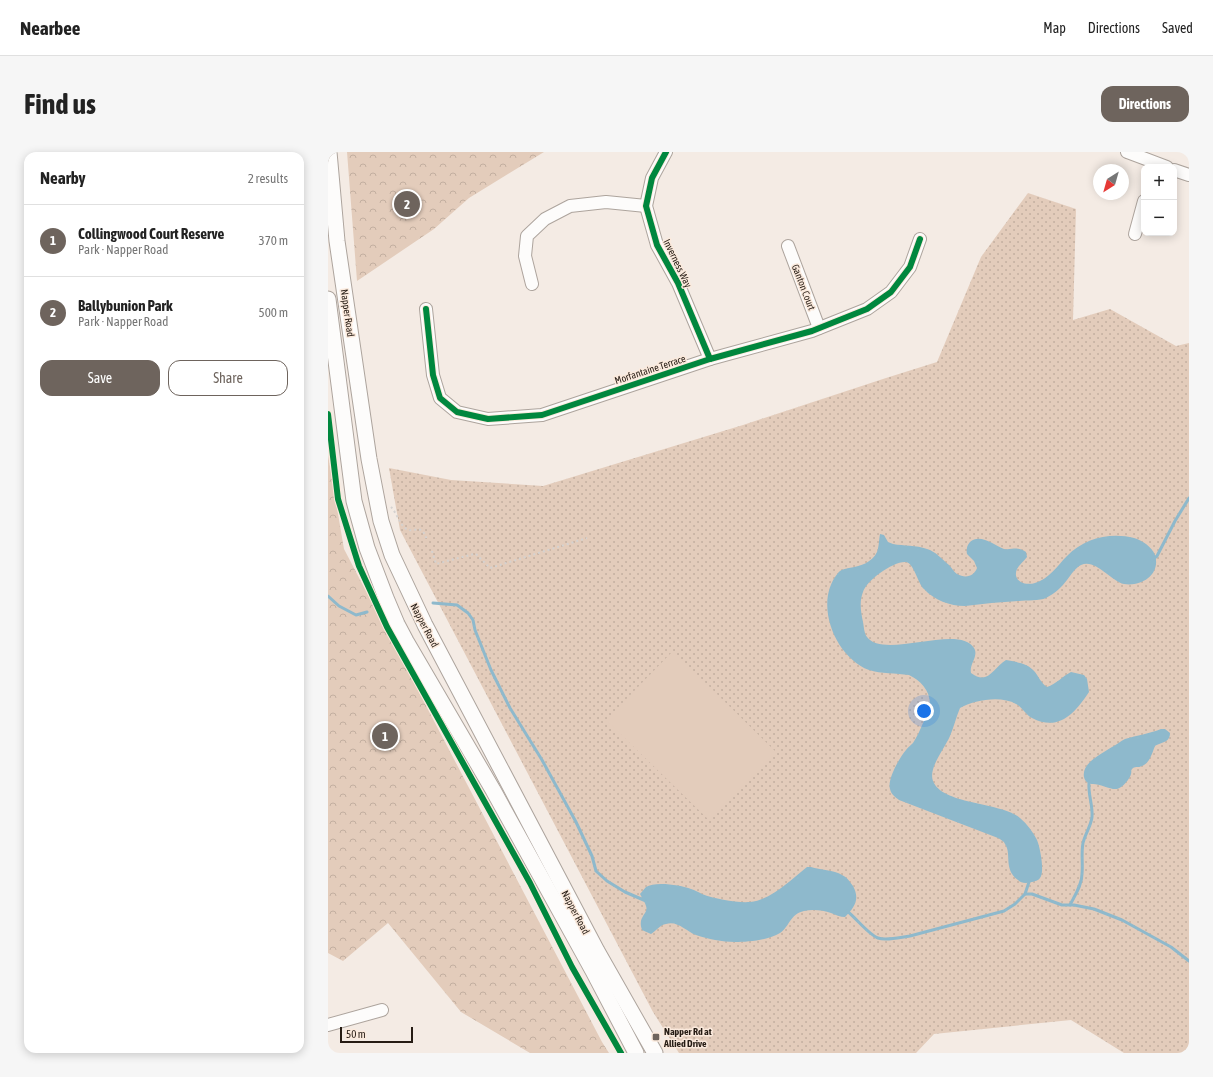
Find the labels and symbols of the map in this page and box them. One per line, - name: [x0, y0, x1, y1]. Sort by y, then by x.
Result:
- north arrow: [1093, 164, 1129, 200]
- pin: 2: [394, 189, 420, 219]
- street label: Inverness Way: [661, 237, 694, 289]
- street label: Ganton Court: [790, 263, 817, 312]
- street label: Napper Road: [339, 289, 356, 338]
- street label: Morfantaine Terrace: [613, 353, 687, 386]
- street label: Napper Road: [408, 601, 441, 649]
- your location: [914, 701, 934, 721]
- pin: 1: [372, 721, 398, 751]
- street label: Napper Road: [559, 888, 592, 936]
- scale bar: [340, 1025, 413, 1044]
- place label: Napper Rd at Allied Drive: [663, 1026, 712, 1049]
- marker: Napper Rd at Allied Drive: [651, 1032, 661, 1042]

